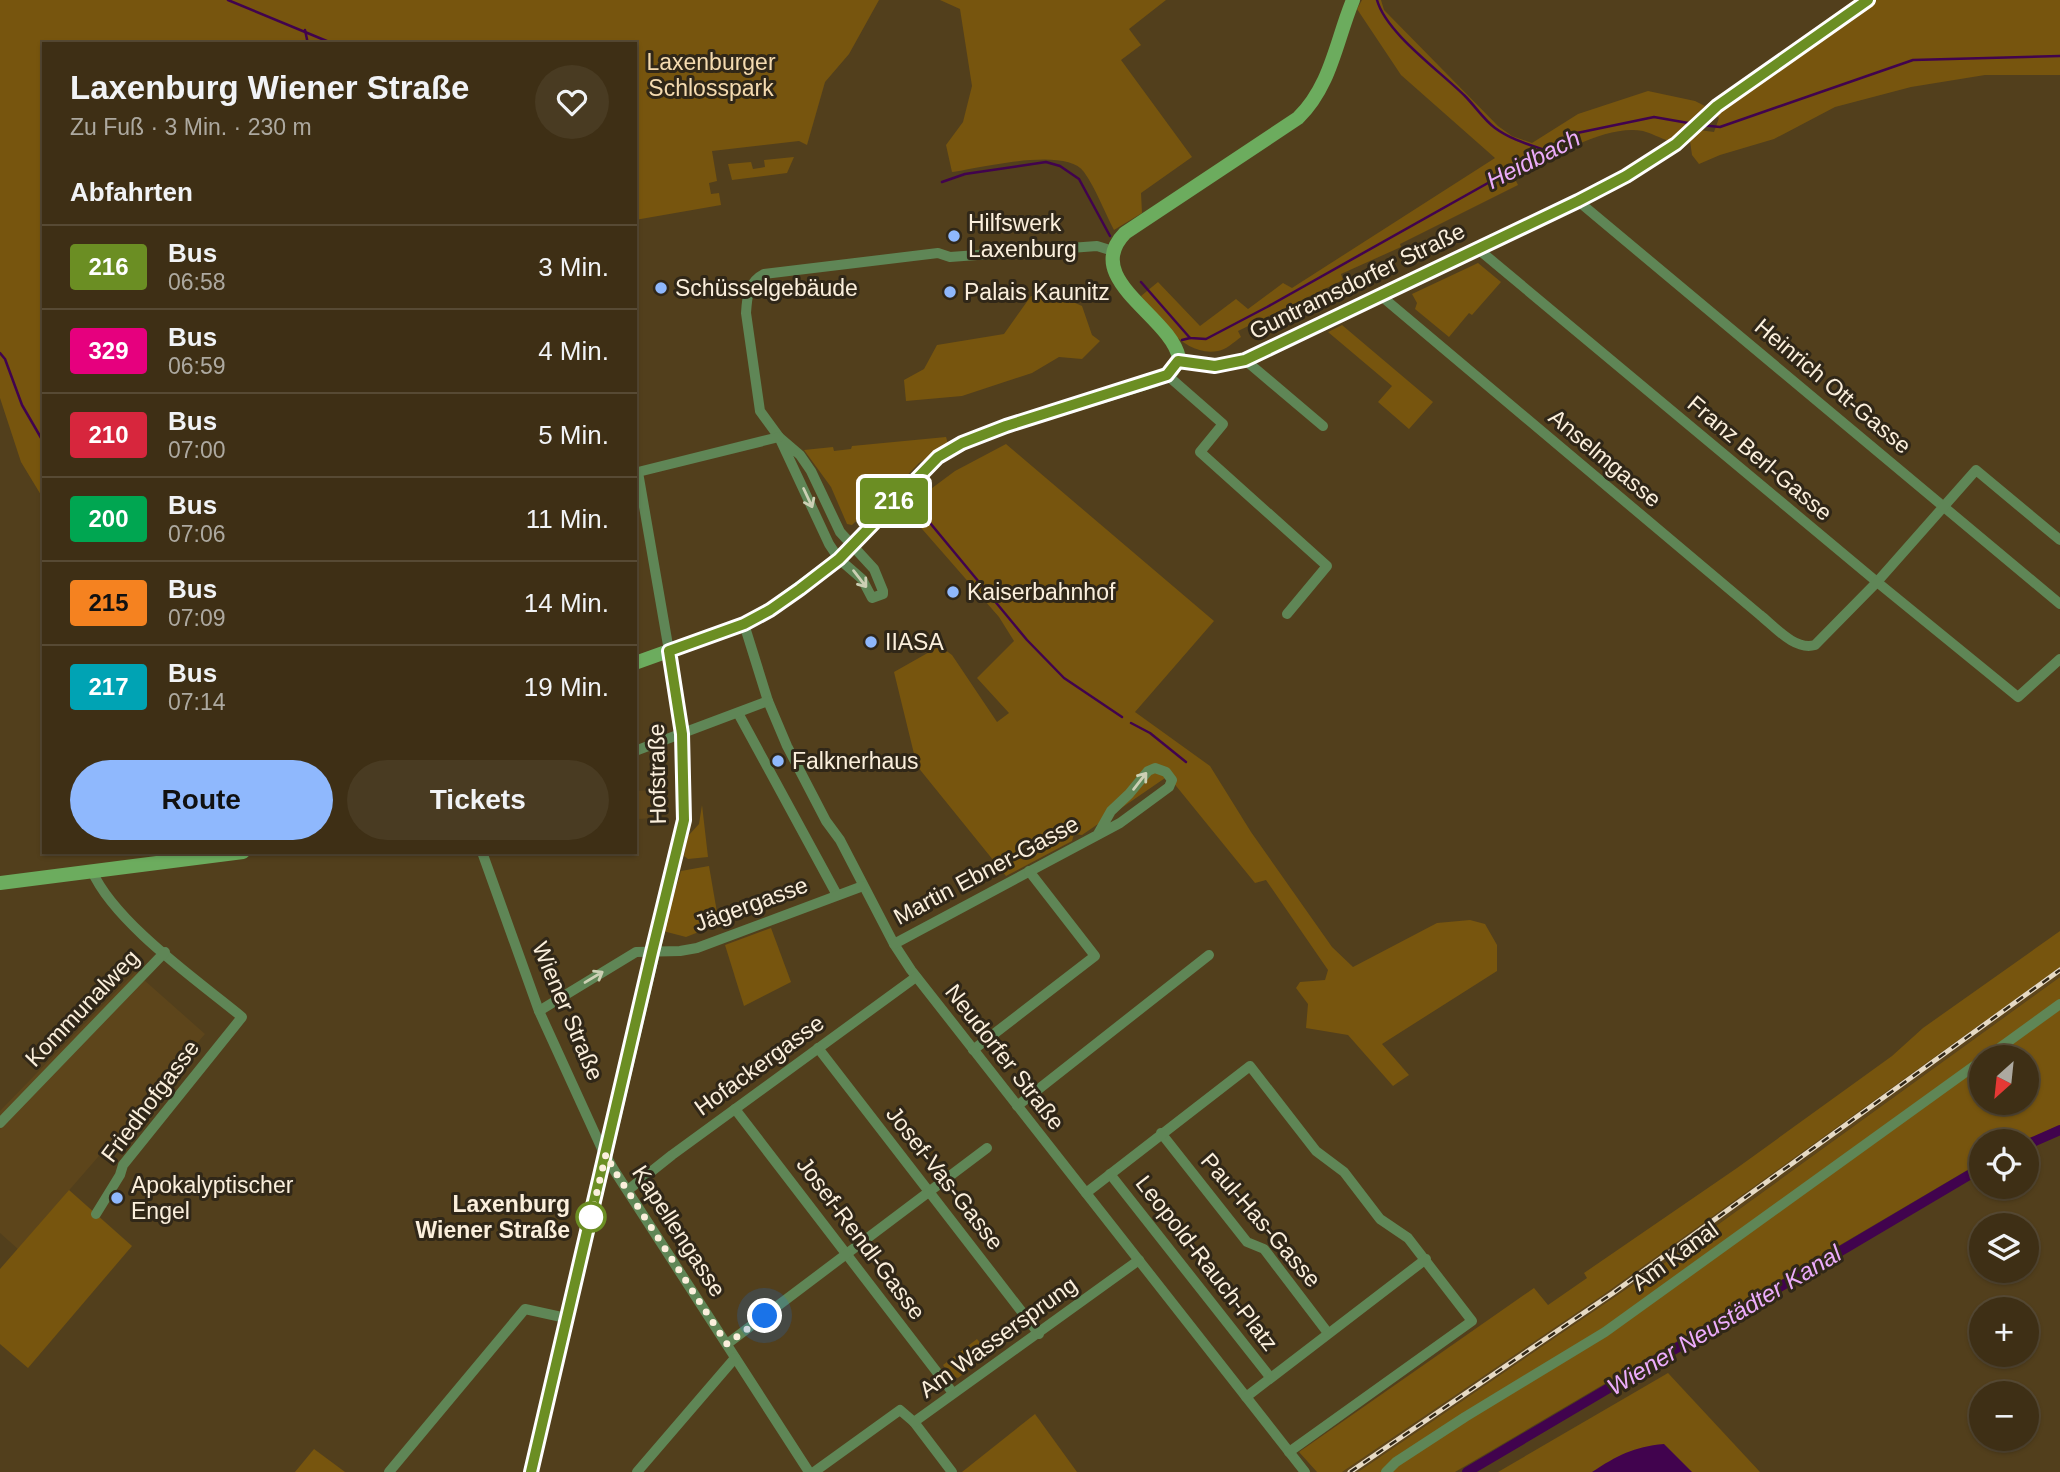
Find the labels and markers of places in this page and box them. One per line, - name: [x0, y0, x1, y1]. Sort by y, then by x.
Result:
- place label: Hilfswerk Laxenburg: [968, 210, 1077, 262]
- marker: Hilfswerk Laxenburg: [946, 228, 962, 244]
- place label: Schüsselgebäude: [675, 275, 858, 301]
- place label: Palais Kaunitz: [964, 279, 1110, 305]
- marker: Schüsselgebäude: [653, 280, 669, 296]
- marker: Palais Kaunitz: [942, 284, 958, 300]
- place label: Kaiserbahnhof: [967, 579, 1116, 605]
- marker: Kaiserbahnhof: [945, 584, 961, 600]
- place label: IIASA: [885, 629, 944, 655]
- marker: IIASA: [863, 634, 879, 650]
- place label: Falknerhaus: [792, 748, 919, 774]
- marker: Falknerhaus: [770, 753, 786, 769]
- place label: Apokalyptischer Engel: [131, 1172, 294, 1224]
- marker: Apokalyptischer Engel: [109, 1190, 125, 1206]
- place label: Laxenburg Wiener Straße: [416, 1191, 570, 1243]
- marker: Laxenburg Wiener Straße: [576, 1202, 606, 1232]

